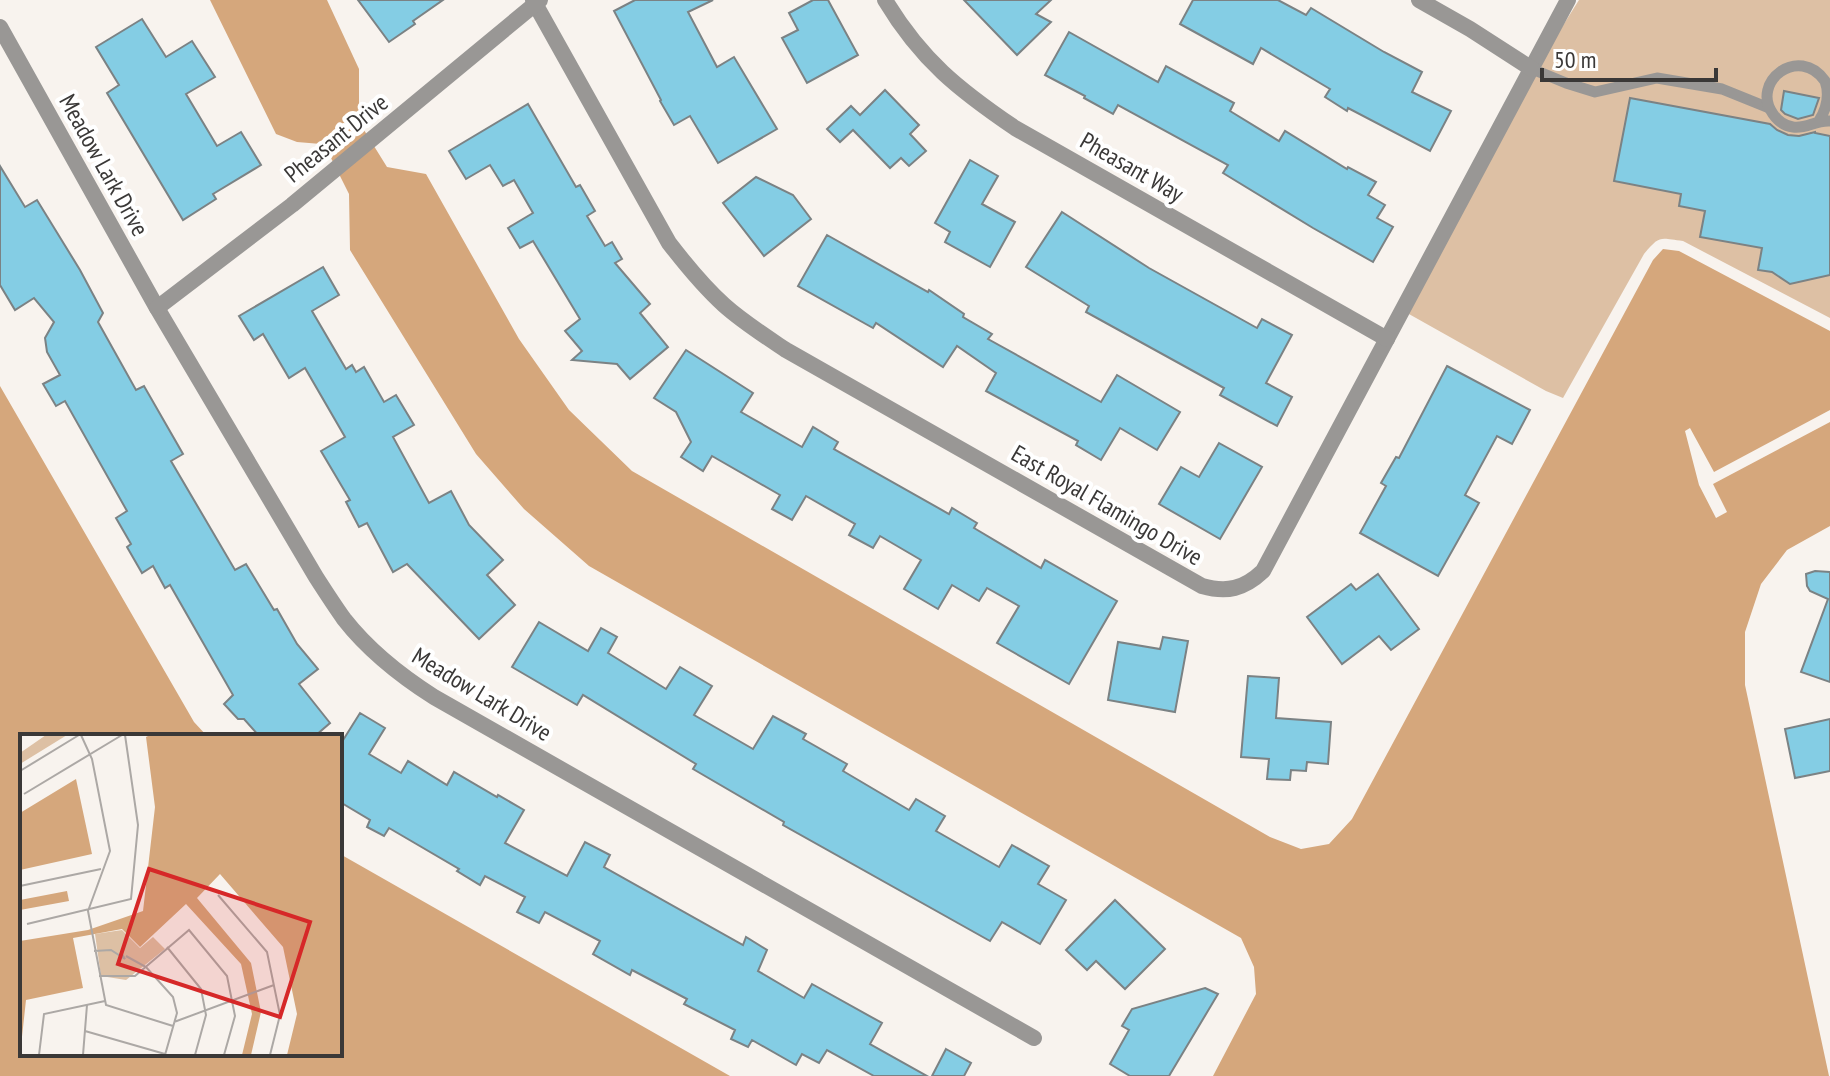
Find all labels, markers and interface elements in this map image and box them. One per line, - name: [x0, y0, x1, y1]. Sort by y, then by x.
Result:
- scale bar: [1542, 32, 1716, 82]
- text: 50 m: [1554, 44, 1596, 75]
- street label: Pheasant Drive: [278, 87, 394, 189]
- street label: Meadow Lark Drive: [52, 89, 156, 241]
- street label: Pheasant Way: [1075, 125, 1189, 209]
- street label: East Royal Flamingo Drive: [1006, 438, 1208, 572]
- street label: Meadow Lark Drive: [407, 640, 557, 748]
- inset map: [20, 734, 342, 1056]

